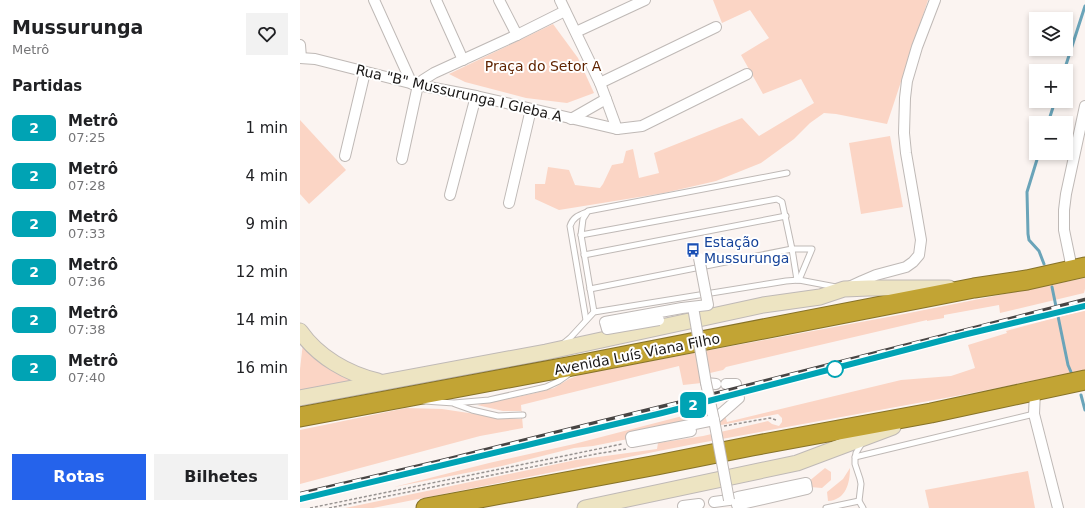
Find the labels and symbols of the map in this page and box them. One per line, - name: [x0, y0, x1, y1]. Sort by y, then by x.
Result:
- park label: Praça do Setor A: [485, 58, 602, 74]
- street label: Rua "B" Mussurunga I Gleba A: [354, 61, 564, 125]
- place label: Estação Mussurunga: [704, 234, 789, 266]
- bus stop icon: Estação Mussurunga: [685, 242, 701, 258]
- street label: Avenida Luís Viana Filho: [553, 330, 721, 378]
- unlabelled marker: [826, 360, 844, 378]
- line badge: 2: [680, 392, 706, 418]

